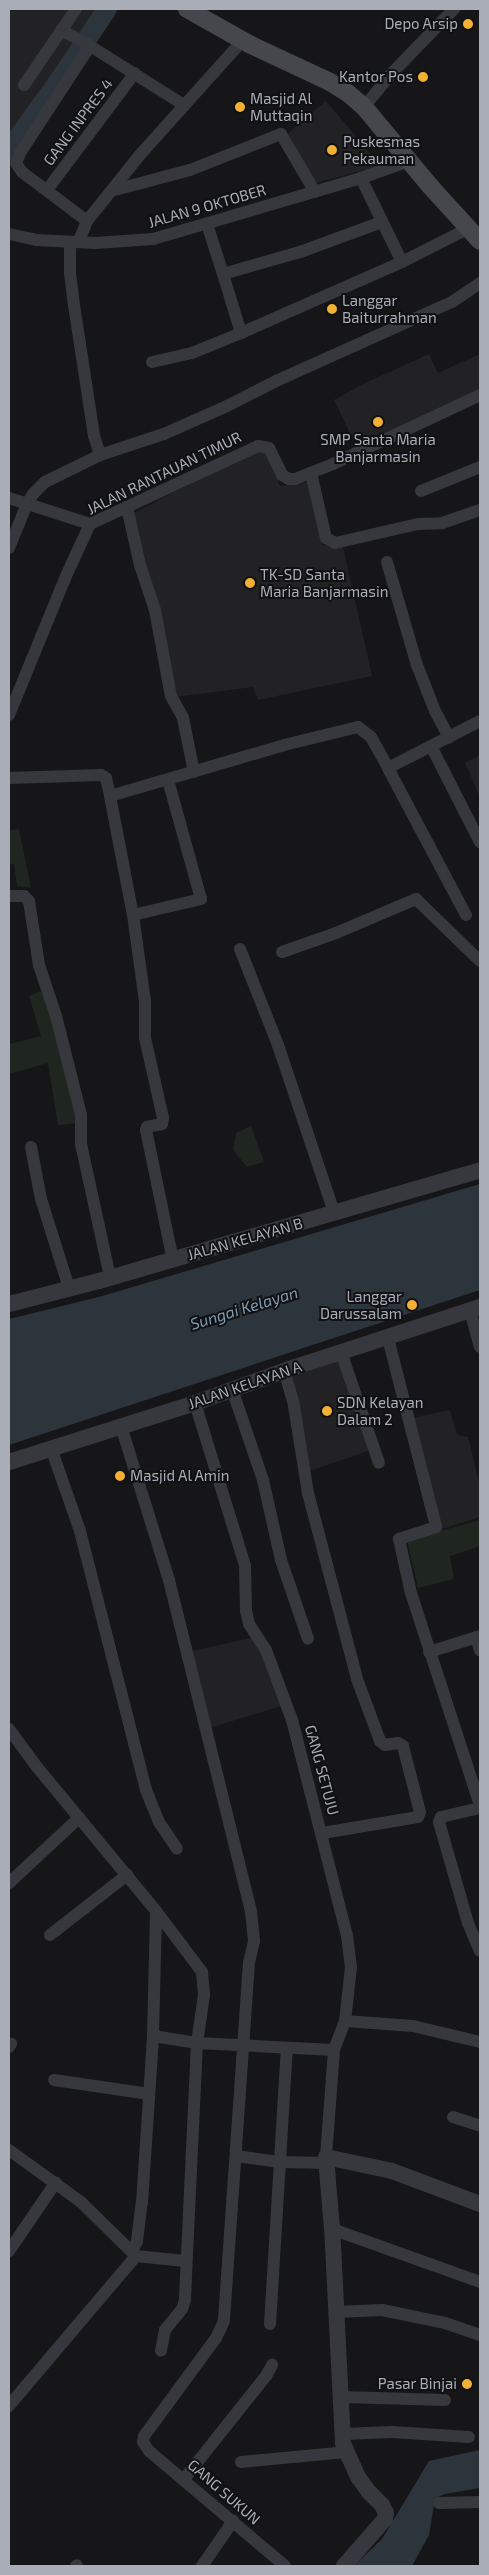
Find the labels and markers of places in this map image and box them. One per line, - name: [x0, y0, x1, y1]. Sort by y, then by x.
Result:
- place label: Depo Arsip: [384, 15, 458, 33]
- marker: Depo Arsip: [462, 18, 474, 30]
- place label: Kantor Pos: [339, 68, 413, 86]
- marker: Kantor Pos: [417, 71, 429, 83]
- place label: Masjid Al Muttaqin: [250, 89, 312, 124]
- marker: Masjid Al Muttaqin: [234, 101, 246, 113]
- place label: Puskesmas Pekauman: [343, 132, 420, 167]
- marker: Puskesmas Pekauman: [325, 143, 339, 157]
- place label: Langgar Baiturrahman: [342, 291, 437, 326]
- marker: Langgar Baiturrahman: [326, 303, 338, 315]
- marker: SMP Santa Maria Banjarmasin: [372, 416, 384, 428]
- place label: SMP Santa Maria Banjarmasin: [320, 430, 436, 465]
- place label: TK-SD Santa Maria Banjarmasin: [260, 565, 388, 600]
- marker: TK-SD Santa Maria Banjarmasin: [244, 577, 256, 589]
- place label: Langgar Darussalam: [320, 1287, 402, 1322]
- marker: Langgar Darussalam: [406, 1299, 418, 1311]
- place label: SDN Kelayan Dalam 2: [337, 1393, 424, 1428]
- marker: SDN Kelayan Dalam 2: [321, 1405, 333, 1417]
- place label: Masjid Al Amin: [130, 1467, 230, 1485]
- marker: Masjid Al Amin: [114, 1470, 126, 1482]
- place label: Pasar Binjai: [377, 2375, 457, 2393]
- marker: Pasar Binjai: [461, 2378, 473, 2390]

